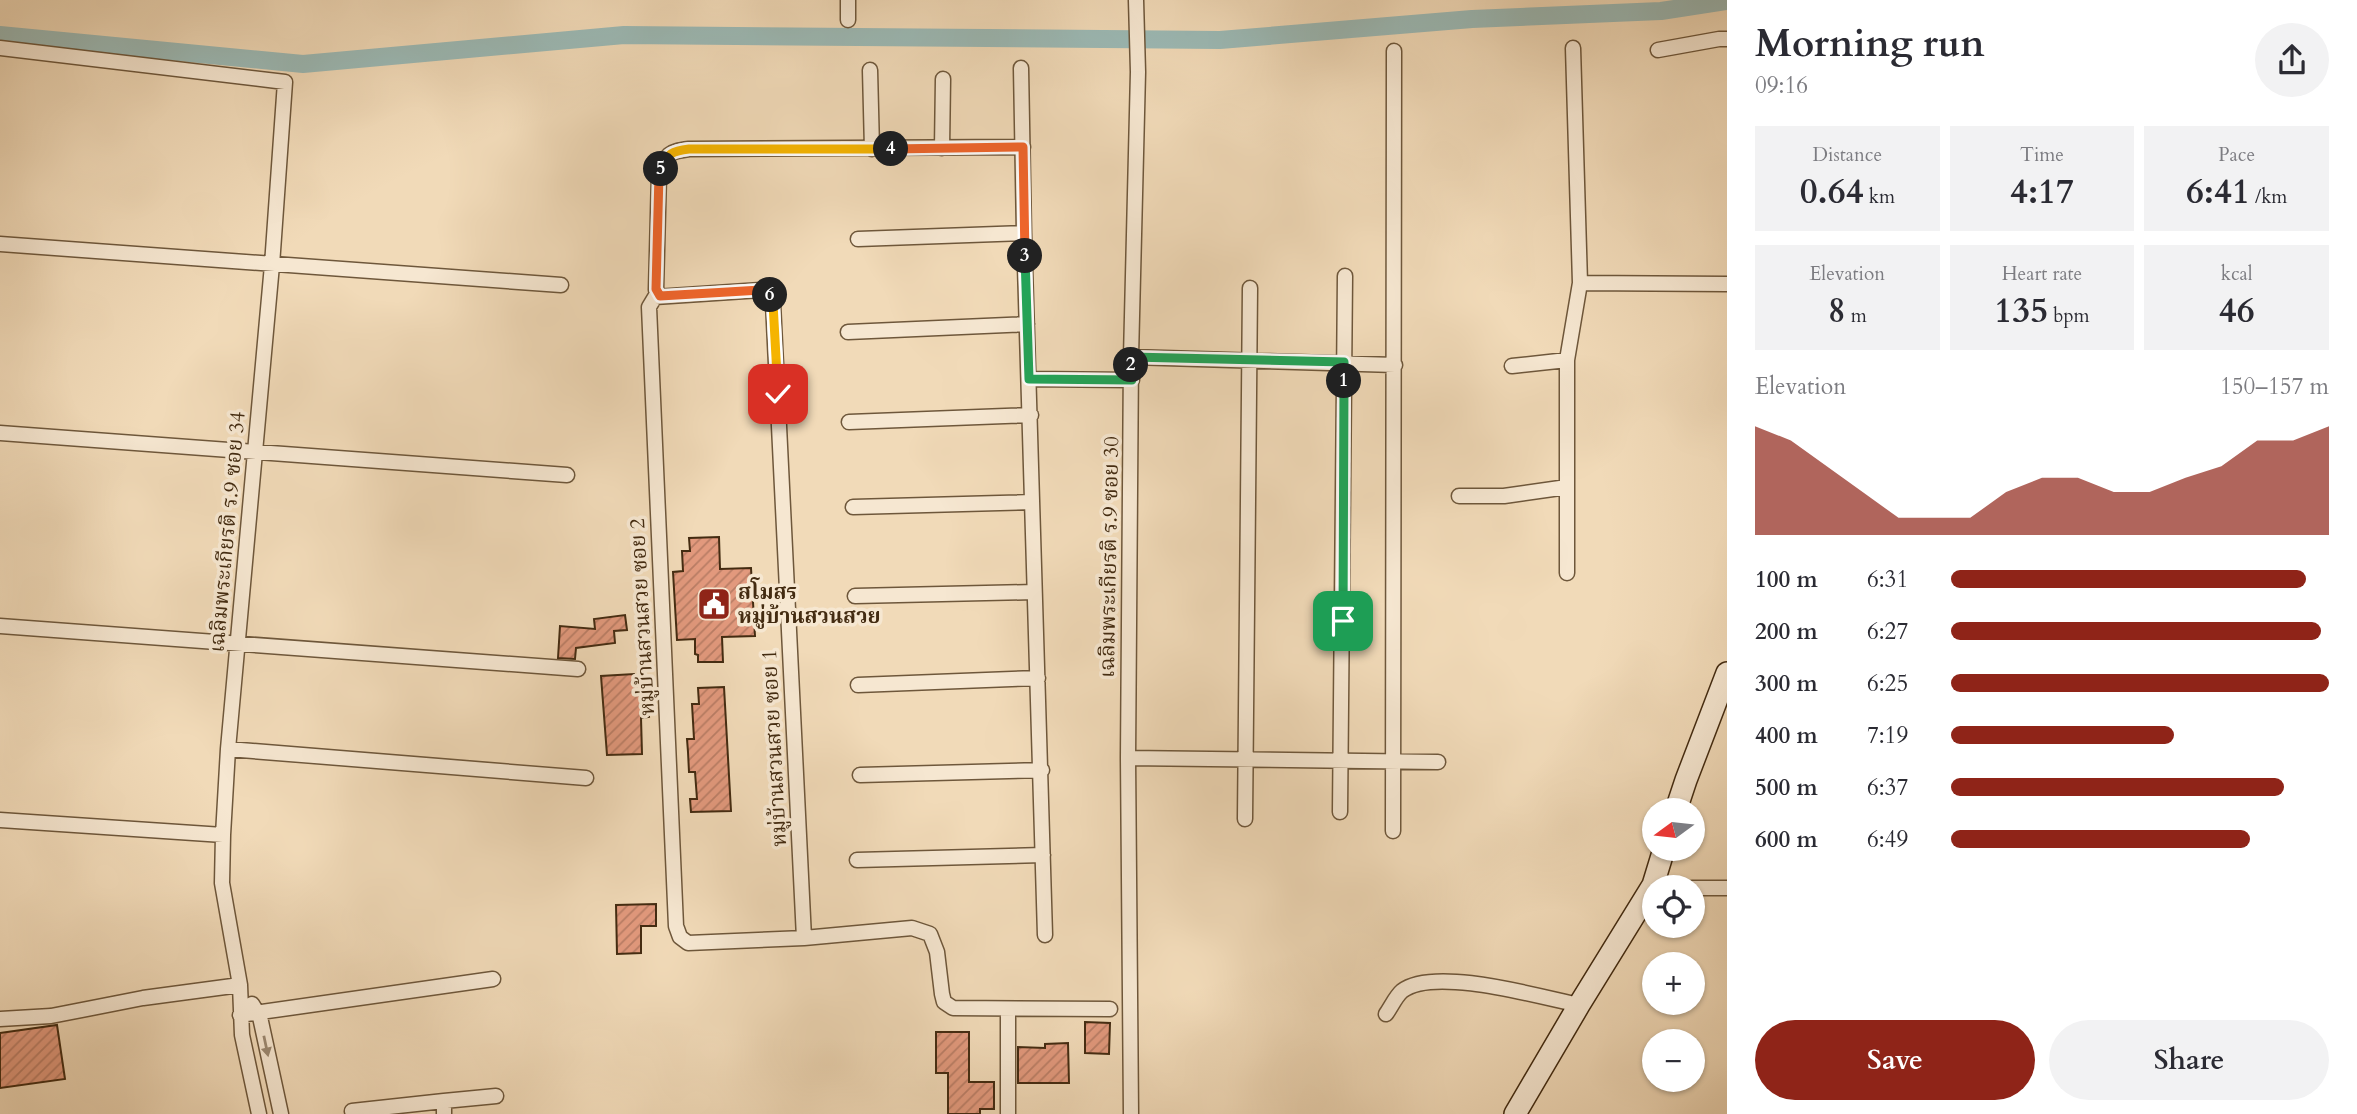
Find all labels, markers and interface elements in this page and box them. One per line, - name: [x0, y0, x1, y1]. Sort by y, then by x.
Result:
- text: Morning run: [1755, 18, 1985, 70]
- button: share: [2255, 23, 2329, 97]
- text: 09:16: [1755, 70, 1808, 101]
- pin: 4: [874, 132, 908, 166]
- text: 4: [886, 135, 895, 161]
- text: Distance: [1813, 142, 1882, 168]
- text: Time: [2020, 142, 2064, 168]
- text: Pace: [2218, 142, 2255, 168]
- pin: 5: [644, 152, 678, 186]
- text: 5: [656, 155, 665, 181]
- text: 0.64: [1800, 168, 1864, 216]
- text: 4:17: [2010, 168, 2074, 216]
- text: 6:41: [2186, 168, 2250, 216]
- text: km: [1864, 184, 1895, 210]
- text: /km: [2250, 184, 2287, 210]
- pin: 3: [1007, 238, 1042, 274]
- text: 3: [1020, 242, 1029, 268]
- text: Elevation: [1810, 261, 1885, 287]
- text: Heart rate: [2002, 261, 2082, 287]
- text: kcal: [2221, 261, 2253, 287]
- pin: 6: [752, 278, 788, 312]
- text: 6: [765, 281, 774, 307]
- text: 8: [1828, 287, 1846, 335]
- text: 135: [1994, 287, 2048, 335]
- text: 46: [2219, 287, 2255, 335]
- text: m: [1846, 303, 1867, 329]
- text: bpm: [2048, 303, 2090, 329]
- pin: 2: [1114, 348, 1148, 382]
- text: 2: [1126, 351, 1135, 377]
- pin: [748, 364, 808, 424]
- pin: 1: [1326, 364, 1362, 398]
- text: 1: [1339, 367, 1348, 393]
- text: Elevation: [1755, 371, 1846, 402]
- text: 150–157 m: [2220, 371, 2329, 402]
- icon: check: [759, 375, 797, 413]
- street label: เฉลิมพระเกียรติ ร.9 ซอย 34: [203, 410, 253, 654]
- street label: เฉลิมพระเกียรติ ร.9 ซอย 30: [1093, 436, 1126, 678]
- street label: หมู่บ้านสวนสวย ซอย 2: [623, 517, 662, 716]
- text: 100 m: [1755, 564, 1818, 595]
- text: 6:31: [1867, 564, 1908, 595]
- place label: สโมสร หมู่บ้านสวนสวย: [738, 577, 881, 631]
- public building icon: สโมสร หมู่บ้านสวนสวย: [695, 585, 733, 623]
- pin: [1313, 591, 1373, 651]
- icon: arrive: [1324, 602, 1362, 640]
- text: 200 m: [1755, 616, 1818, 647]
- text: 6:27: [1867, 616, 1908, 647]
- street label: หมู่บ้านสวนสวย ซอย 1: [755, 649, 794, 847]
- text: 300 m: [1755, 668, 1818, 699]
- text: 6:25: [1867, 668, 1908, 699]
- text: 400 m: [1755, 720, 1818, 751]
- text: 7:19: [1867, 720, 1908, 751]
- text: 500 m: [1755, 772, 1818, 803]
- text: 6:37: [1867, 772, 1908, 803]
- north arrow: [1642, 798, 1704, 861]
- map controls: [1642, 798, 1705, 1092]
- text: 600 m: [1755, 824, 1818, 855]
- text: 6:49: [1867, 824, 1908, 855]
- button: locate: [1642, 875, 1705, 938]
- button: +: [1642, 952, 1705, 1015]
- button: Save: [1755, 1020, 2035, 1100]
- button: Share: [2049, 1020, 2329, 1100]
- button: −: [1642, 1029, 1705, 1092]
- one-way arrow: [261, 1035, 272, 1057]

